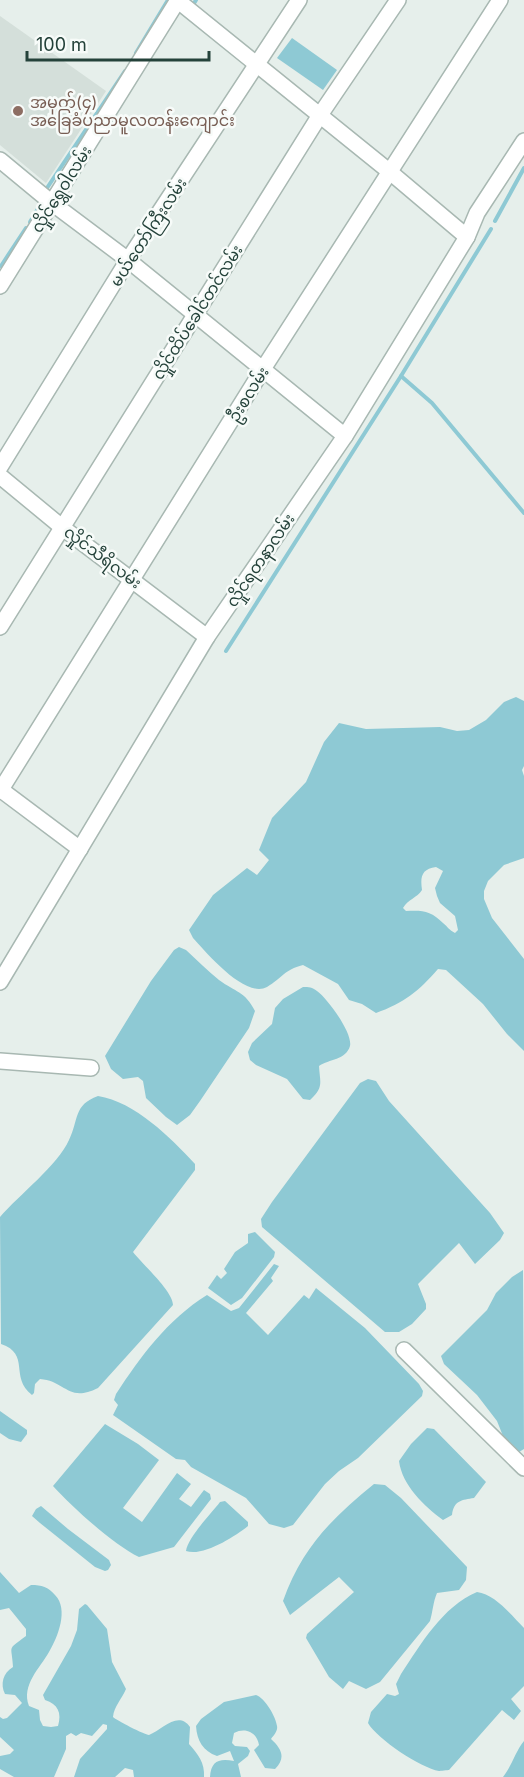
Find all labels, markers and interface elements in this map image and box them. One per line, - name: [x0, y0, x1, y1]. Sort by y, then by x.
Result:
- scale bar: [27, 24, 208, 62]
- text: 100 m: [36, 34, 87, 55]
- place label: အမှတ်(၄) အခြေခံပညာမူလတန်းကျောင်း: [30, 91, 235, 135]
- marker: အမှတ်(၄) အခြေခံပညာမူလတန်းကျောင်း: [11, 104, 25, 118]
- street label: လှိုင်ရွှေဝါလမ်း: [26, 141, 99, 238]
- street label: မယ်တော်ကြီးလမ်း: [105, 173, 194, 292]
- street label: လှိုင်ထိပ်ခေါင်တင်လမ်း: [147, 240, 250, 385]
- street label: ဦးစလမ်း: [222, 362, 276, 427]
- street label: လှိုင်ရတနာလမ်း: [221, 509, 302, 613]
- street label: လှိုင်သီရိလမ်း: [58, 521, 146, 596]

